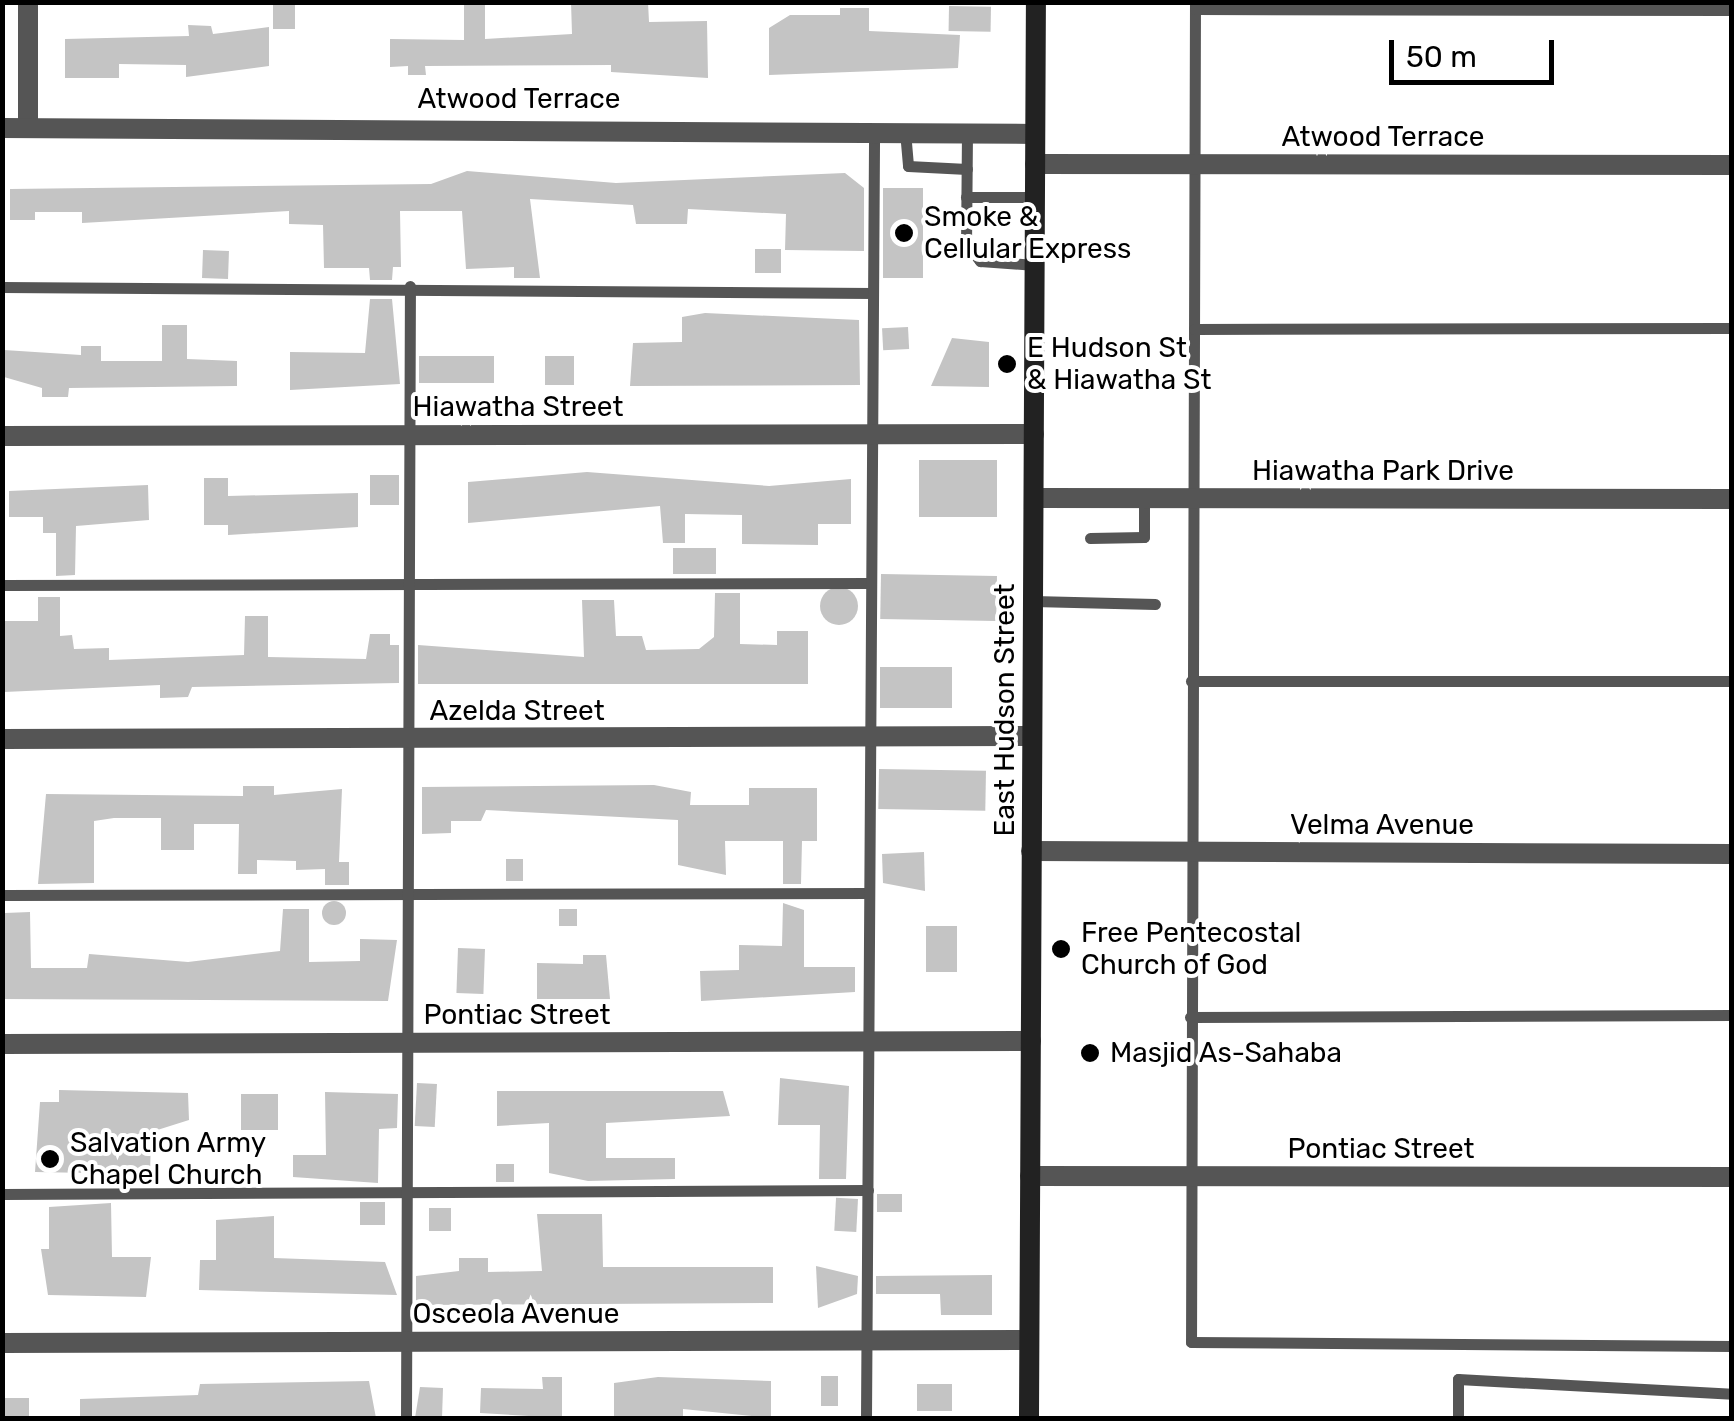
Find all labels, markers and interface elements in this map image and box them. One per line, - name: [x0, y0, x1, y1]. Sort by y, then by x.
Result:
- scale bar: [1394, 20, 1559, 82]
- text: 50 m: [1406, 39, 1477, 75]
- street label: Atwood Terrace: [417, 82, 621, 116]
- street label: Atwood Terrace: [1281, 120, 1485, 154]
- place label: Smoke & Cellular Express: [924, 200, 1132, 266]
- marker: Smoke & Cellular Express: [893, 222, 915, 244]
- place label: E Hudson St & Hiawatha St: [1027, 331, 1211, 397]
- marker: E Hudson St & Hiawatha St: [996, 353, 1018, 375]
- street label: Hiawatha Street: [413, 390, 623, 424]
- street label: Hiawatha Park Drive: [1252, 454, 1514, 488]
- street label: East Hudson Street: [988, 583, 1022, 837]
- street label: Azelda Street: [429, 694, 605, 728]
- street label: Velma Avenue: [1290, 808, 1474, 842]
- place label: Free Pentecostal Church of God: [1081, 916, 1301, 982]
- marker: Free Pentecostal Church of God: [1050, 938, 1072, 960]
- street label: Pontiac Street: [423, 998, 611, 1032]
- place label: Masjid As-Sahaba: [1110, 1036, 1343, 1070]
- marker: Masjid As-Sahaba: [1079, 1042, 1101, 1064]
- place label: Salvation Army Chapel Church: [70, 1126, 267, 1192]
- street label: Pontiac Street: [1287, 1132, 1475, 1166]
- marker: Salvation Army Chapel Church: [39, 1148, 61, 1170]
- street label: Osceola Avenue: [412, 1297, 620, 1331]

